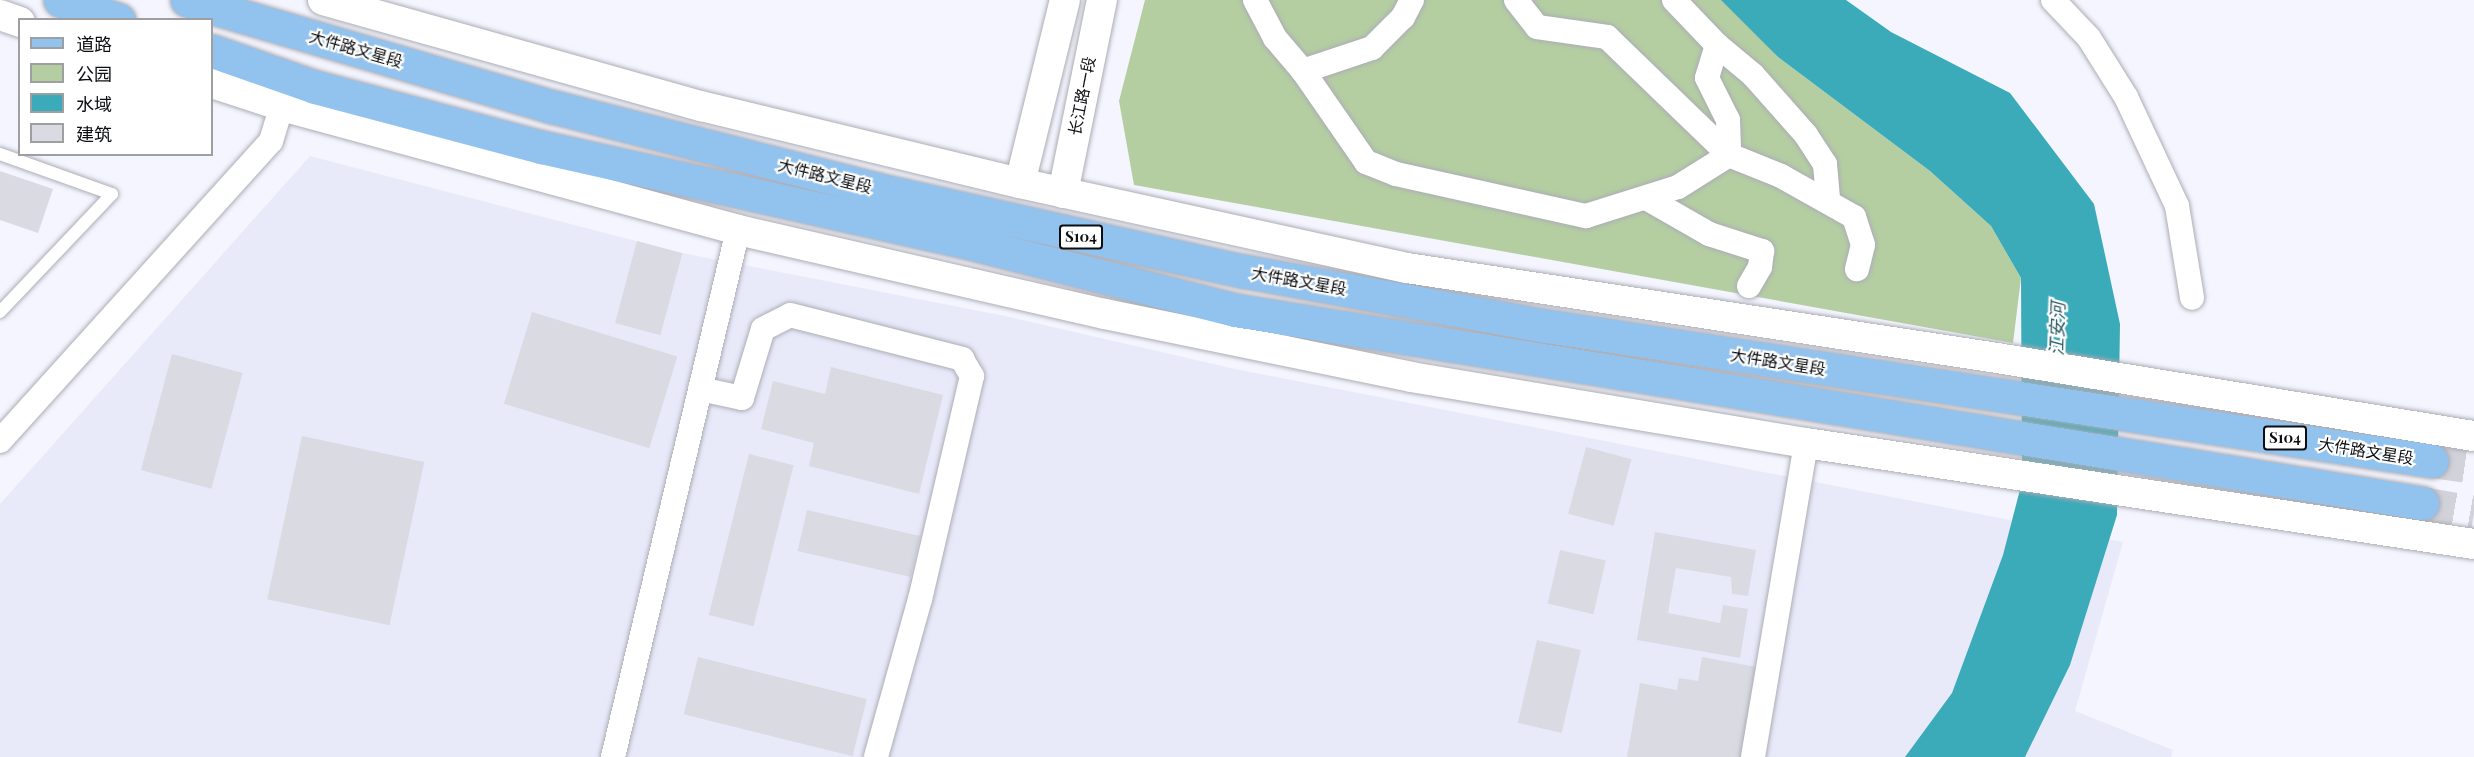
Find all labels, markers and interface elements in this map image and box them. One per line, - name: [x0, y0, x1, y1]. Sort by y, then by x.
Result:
- legend: [18, 18, 213, 156]
- street label: 大件路文星段: [307, 27, 405, 71]
- text: 道路: [76, 32, 112, 56]
- street label: 长江路一段: [1065, 55, 1099, 137]
- text: 公园: [76, 62, 112, 86]
- text: 水域: [76, 92, 112, 116]
- text: 建筑: [76, 122, 112, 146]
- street label: 大件路文星段: [776, 155, 874, 197]
- road number: S104: [1058, 225, 1104, 249]
- street label: 大件路文星段: [1250, 263, 1348, 299]
- water label: 江安河: [2045, 302, 2069, 356]
- street label: 大件路文星段: [1729, 345, 1827, 379]
- road number: S104: [2262, 426, 2308, 450]
- street label: 大件路文星段: [2317, 434, 2415, 468]

